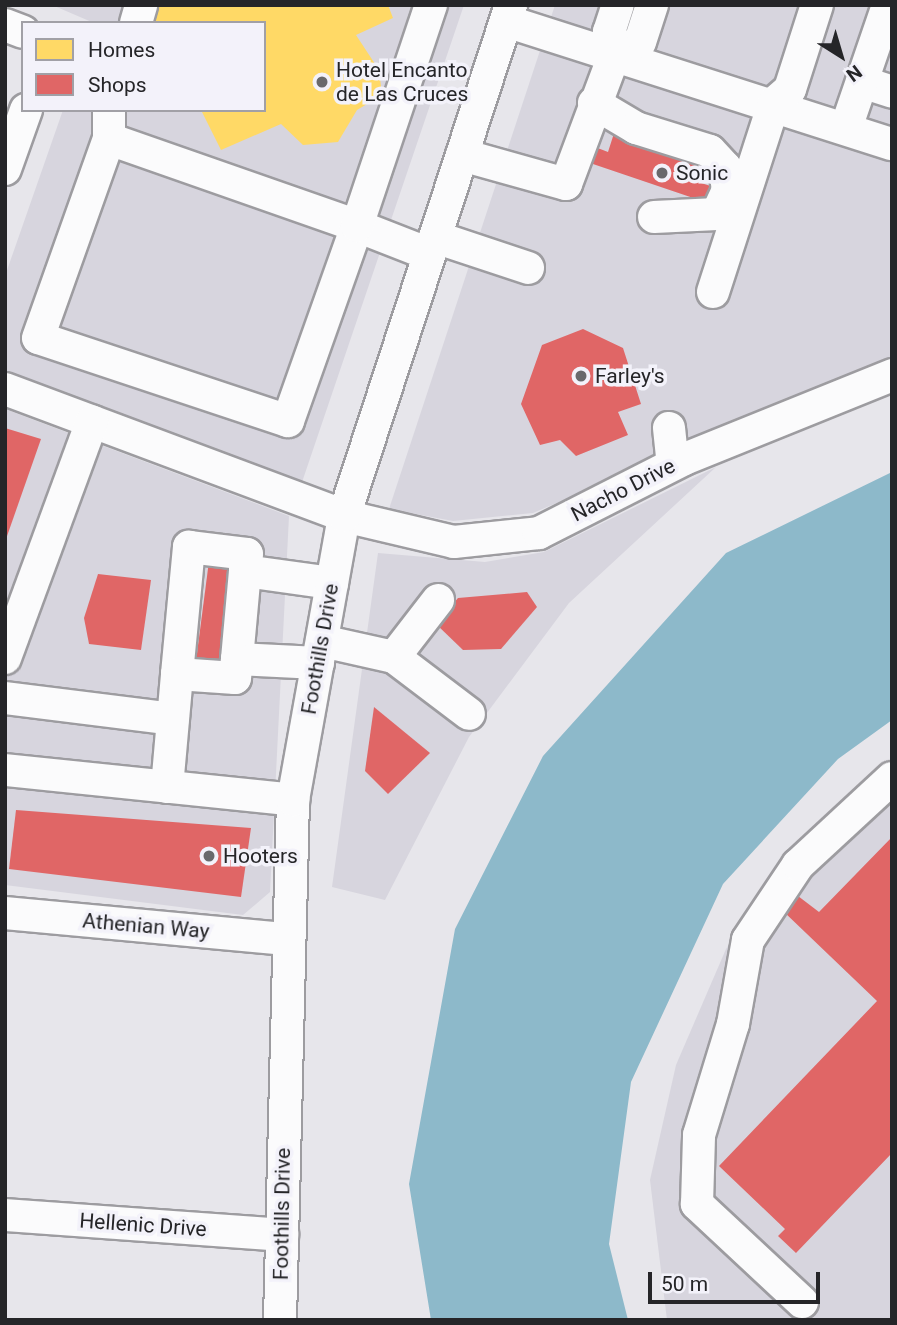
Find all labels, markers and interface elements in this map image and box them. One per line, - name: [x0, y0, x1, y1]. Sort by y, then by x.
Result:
- legend: [21, 21, 266, 112]
- north arrow: [806, 21, 876, 91]
- text: Homes: [88, 38, 155, 62]
- place label: Hotel Encanto de Las Cruces: [336, 57, 468, 107]
- text: N: [842, 60, 866, 86]
- text: Shops: [88, 73, 147, 97]
- marker: Hotel Encanto de Las Cruces: [314, 74, 330, 90]
- place label: Sonic: [676, 160, 728, 186]
- marker: Sonic: [654, 165, 670, 181]
- place label: Farley's: [595, 363, 665, 389]
- marker: Farley's: [573, 368, 589, 384]
- street label: Nacho Drive: [567, 453, 679, 527]
- street label: Foothills Drive: [296, 582, 344, 716]
- place label: Hooters: [223, 843, 298, 869]
- marker: Hooters: [201, 848, 217, 864]
- street label: Athenian Way: [81, 908, 211, 944]
- street label: Foothills Drive: [268, 1148, 296, 1280]
- street label: Hellenic Drive: [79, 1208, 207, 1242]
- scale bar: [652, 1258, 824, 1302]
- text: 50 m: [661, 1272, 708, 1296]

